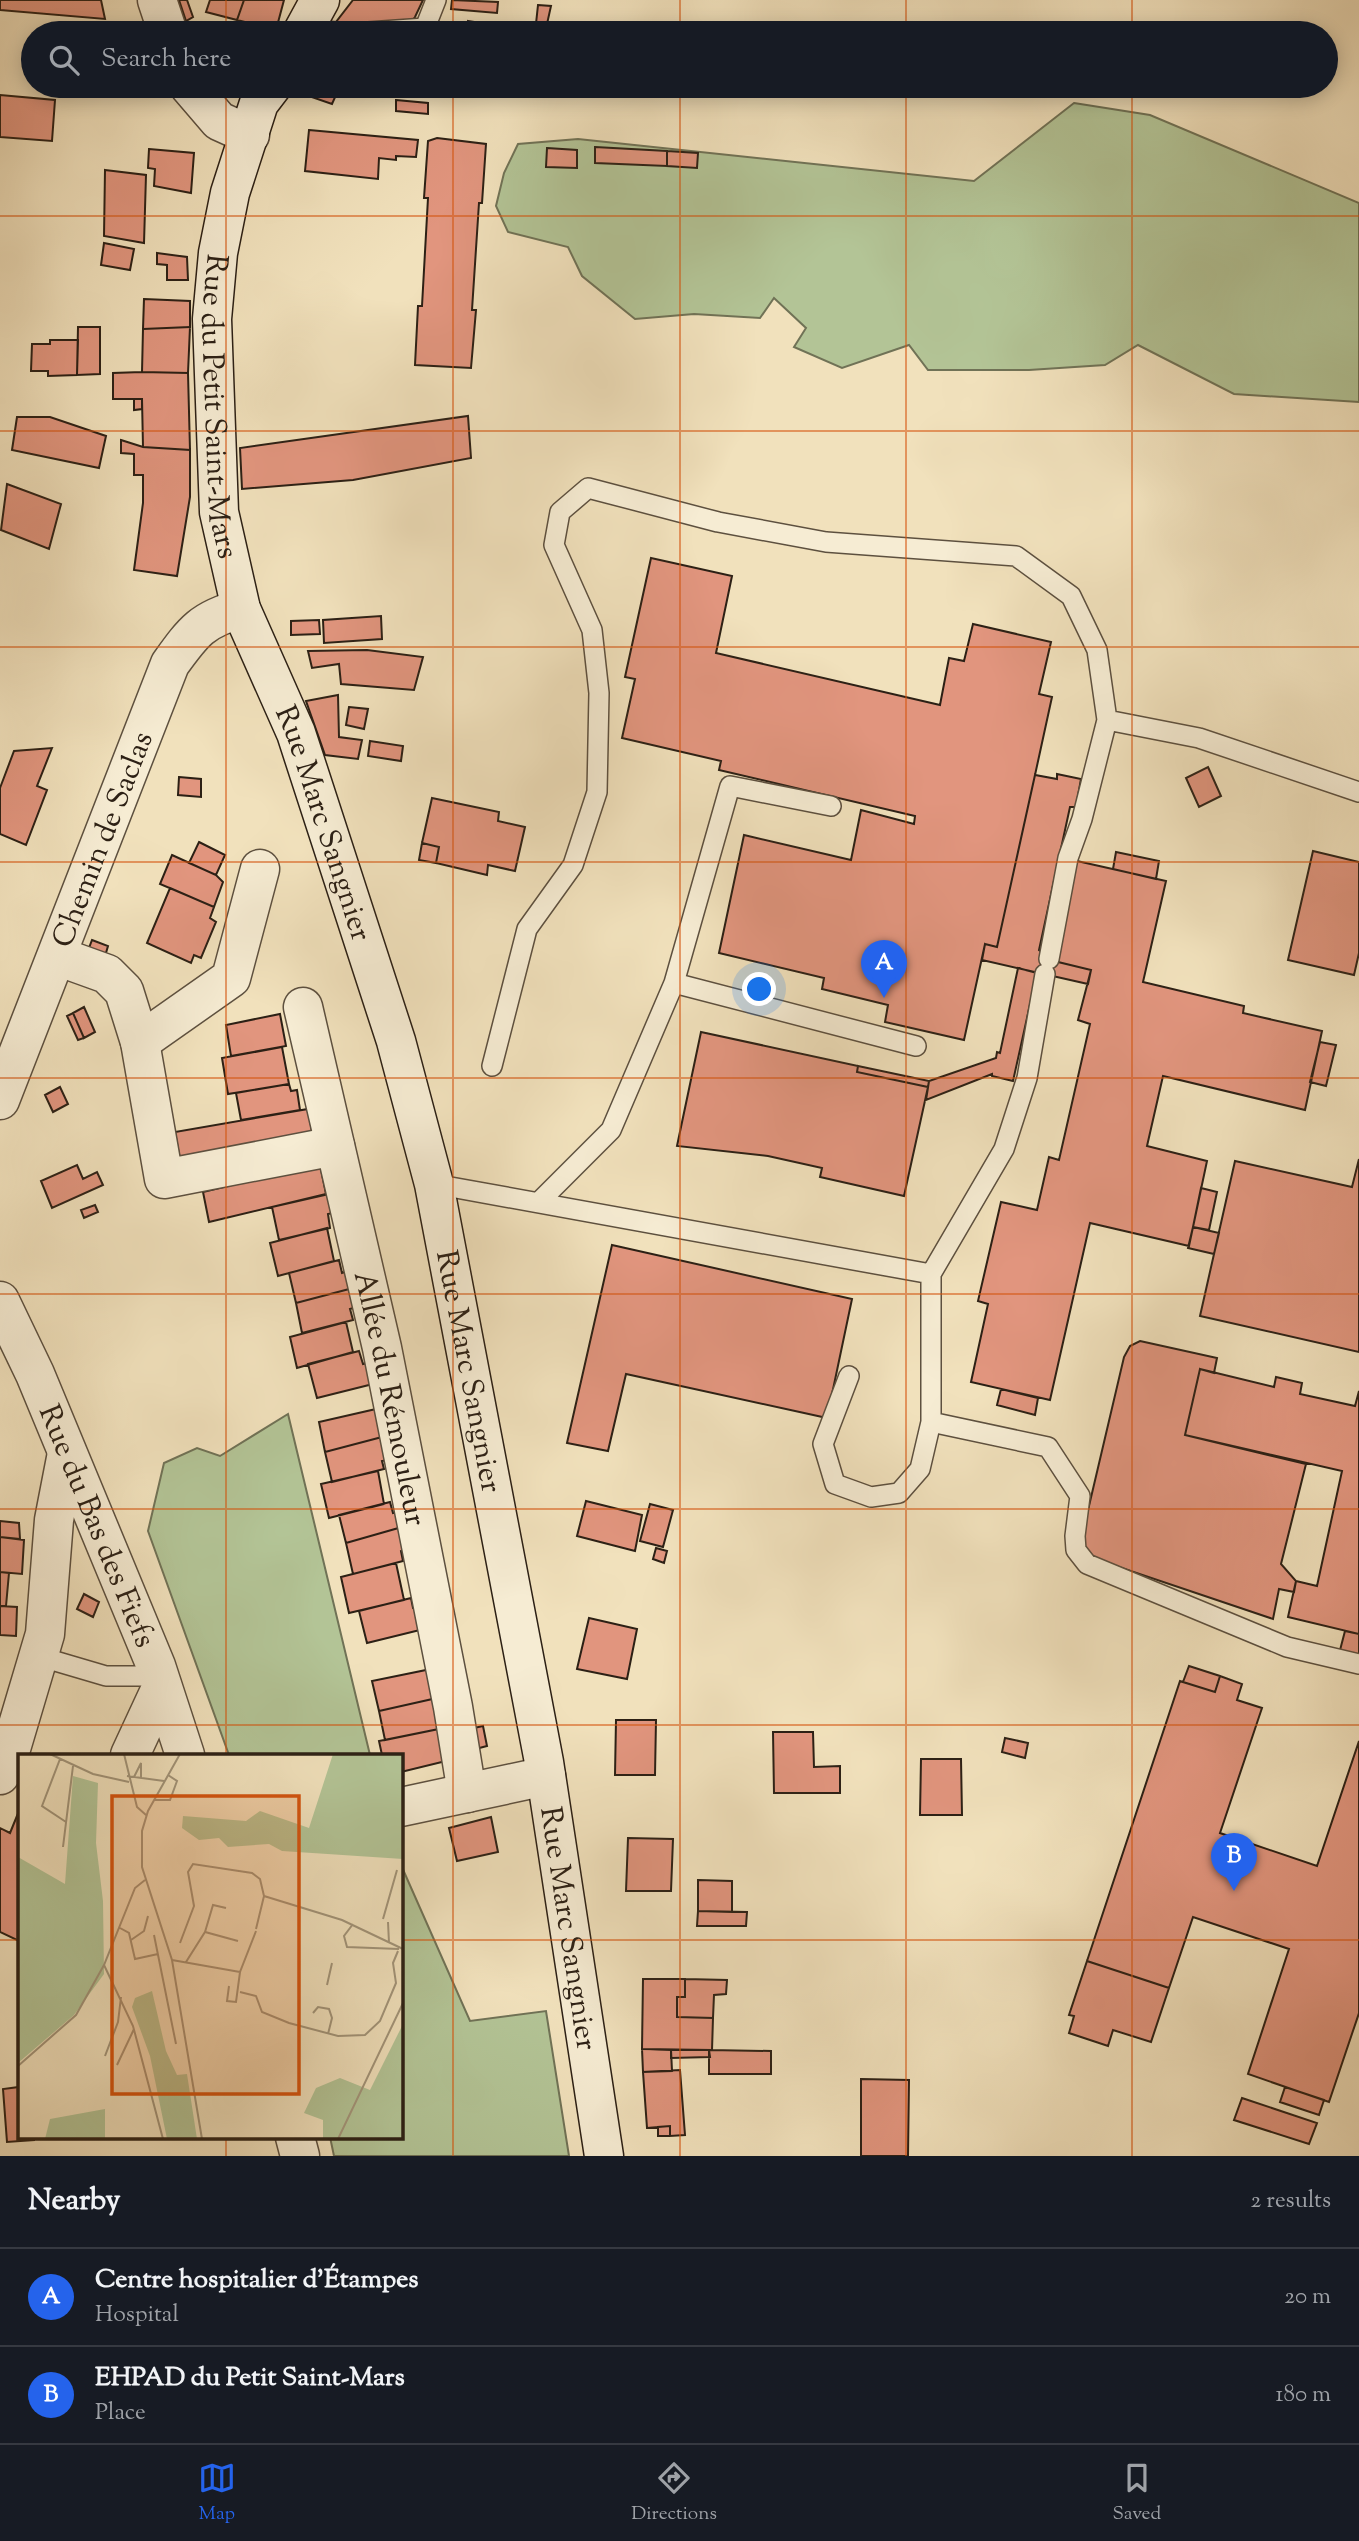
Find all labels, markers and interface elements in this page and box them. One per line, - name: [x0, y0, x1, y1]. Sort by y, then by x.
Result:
- search box: [21, 21, 1338, 98]
- icon: search: [45, 41, 83, 79]
- text: Search here: [101, 41, 231, 78]
- street label: Rue du Petit Saint-Mars: [188, 252, 248, 563]
- street label: Rue Marc Sangnier: [263, 699, 381, 947]
- street label: Chemin de Saclas: [42, 726, 166, 954]
- pin: A: [861, 940, 907, 998]
- your location: [742, 972, 776, 1006]
- street label: Rue Marc Sangnier: [423, 1247, 511, 1496]
- street label: Allée du Rémouleur: [341, 1267, 436, 1530]
- street label: Rue du Bas des Fiefs: [26, 1399, 165, 1654]
- inset map: [18, 1754, 402, 2138]
- street label: Rue Marc Sangnier: [527, 1804, 607, 2053]
- pin: B: [1211, 1833, 1257, 1891]
- text: Nearby: [28, 2180, 120, 2223]
- text: 2 results: [1251, 2185, 1331, 2218]
- text: Centre hospitalier d'Étampes: [95, 2262, 419, 2299]
- text: A: [42, 2281, 60, 2314]
- text: 20 m: [1284, 2281, 1331, 2314]
- text: Hospital: [95, 2299, 179, 2332]
- text: EHPAD du Petit Saint-Mars: [95, 2360, 405, 2397]
- text: B: [44, 2379, 58, 2412]
- text: 180 m: [1276, 2379, 1331, 2412]
- text: Place: [95, 2397, 146, 2430]
- tab: Map: [198, 2459, 236, 2528]
- tab: Directions: [631, 2459, 717, 2528]
- tab: Saved: [1112, 2459, 1161, 2528]

